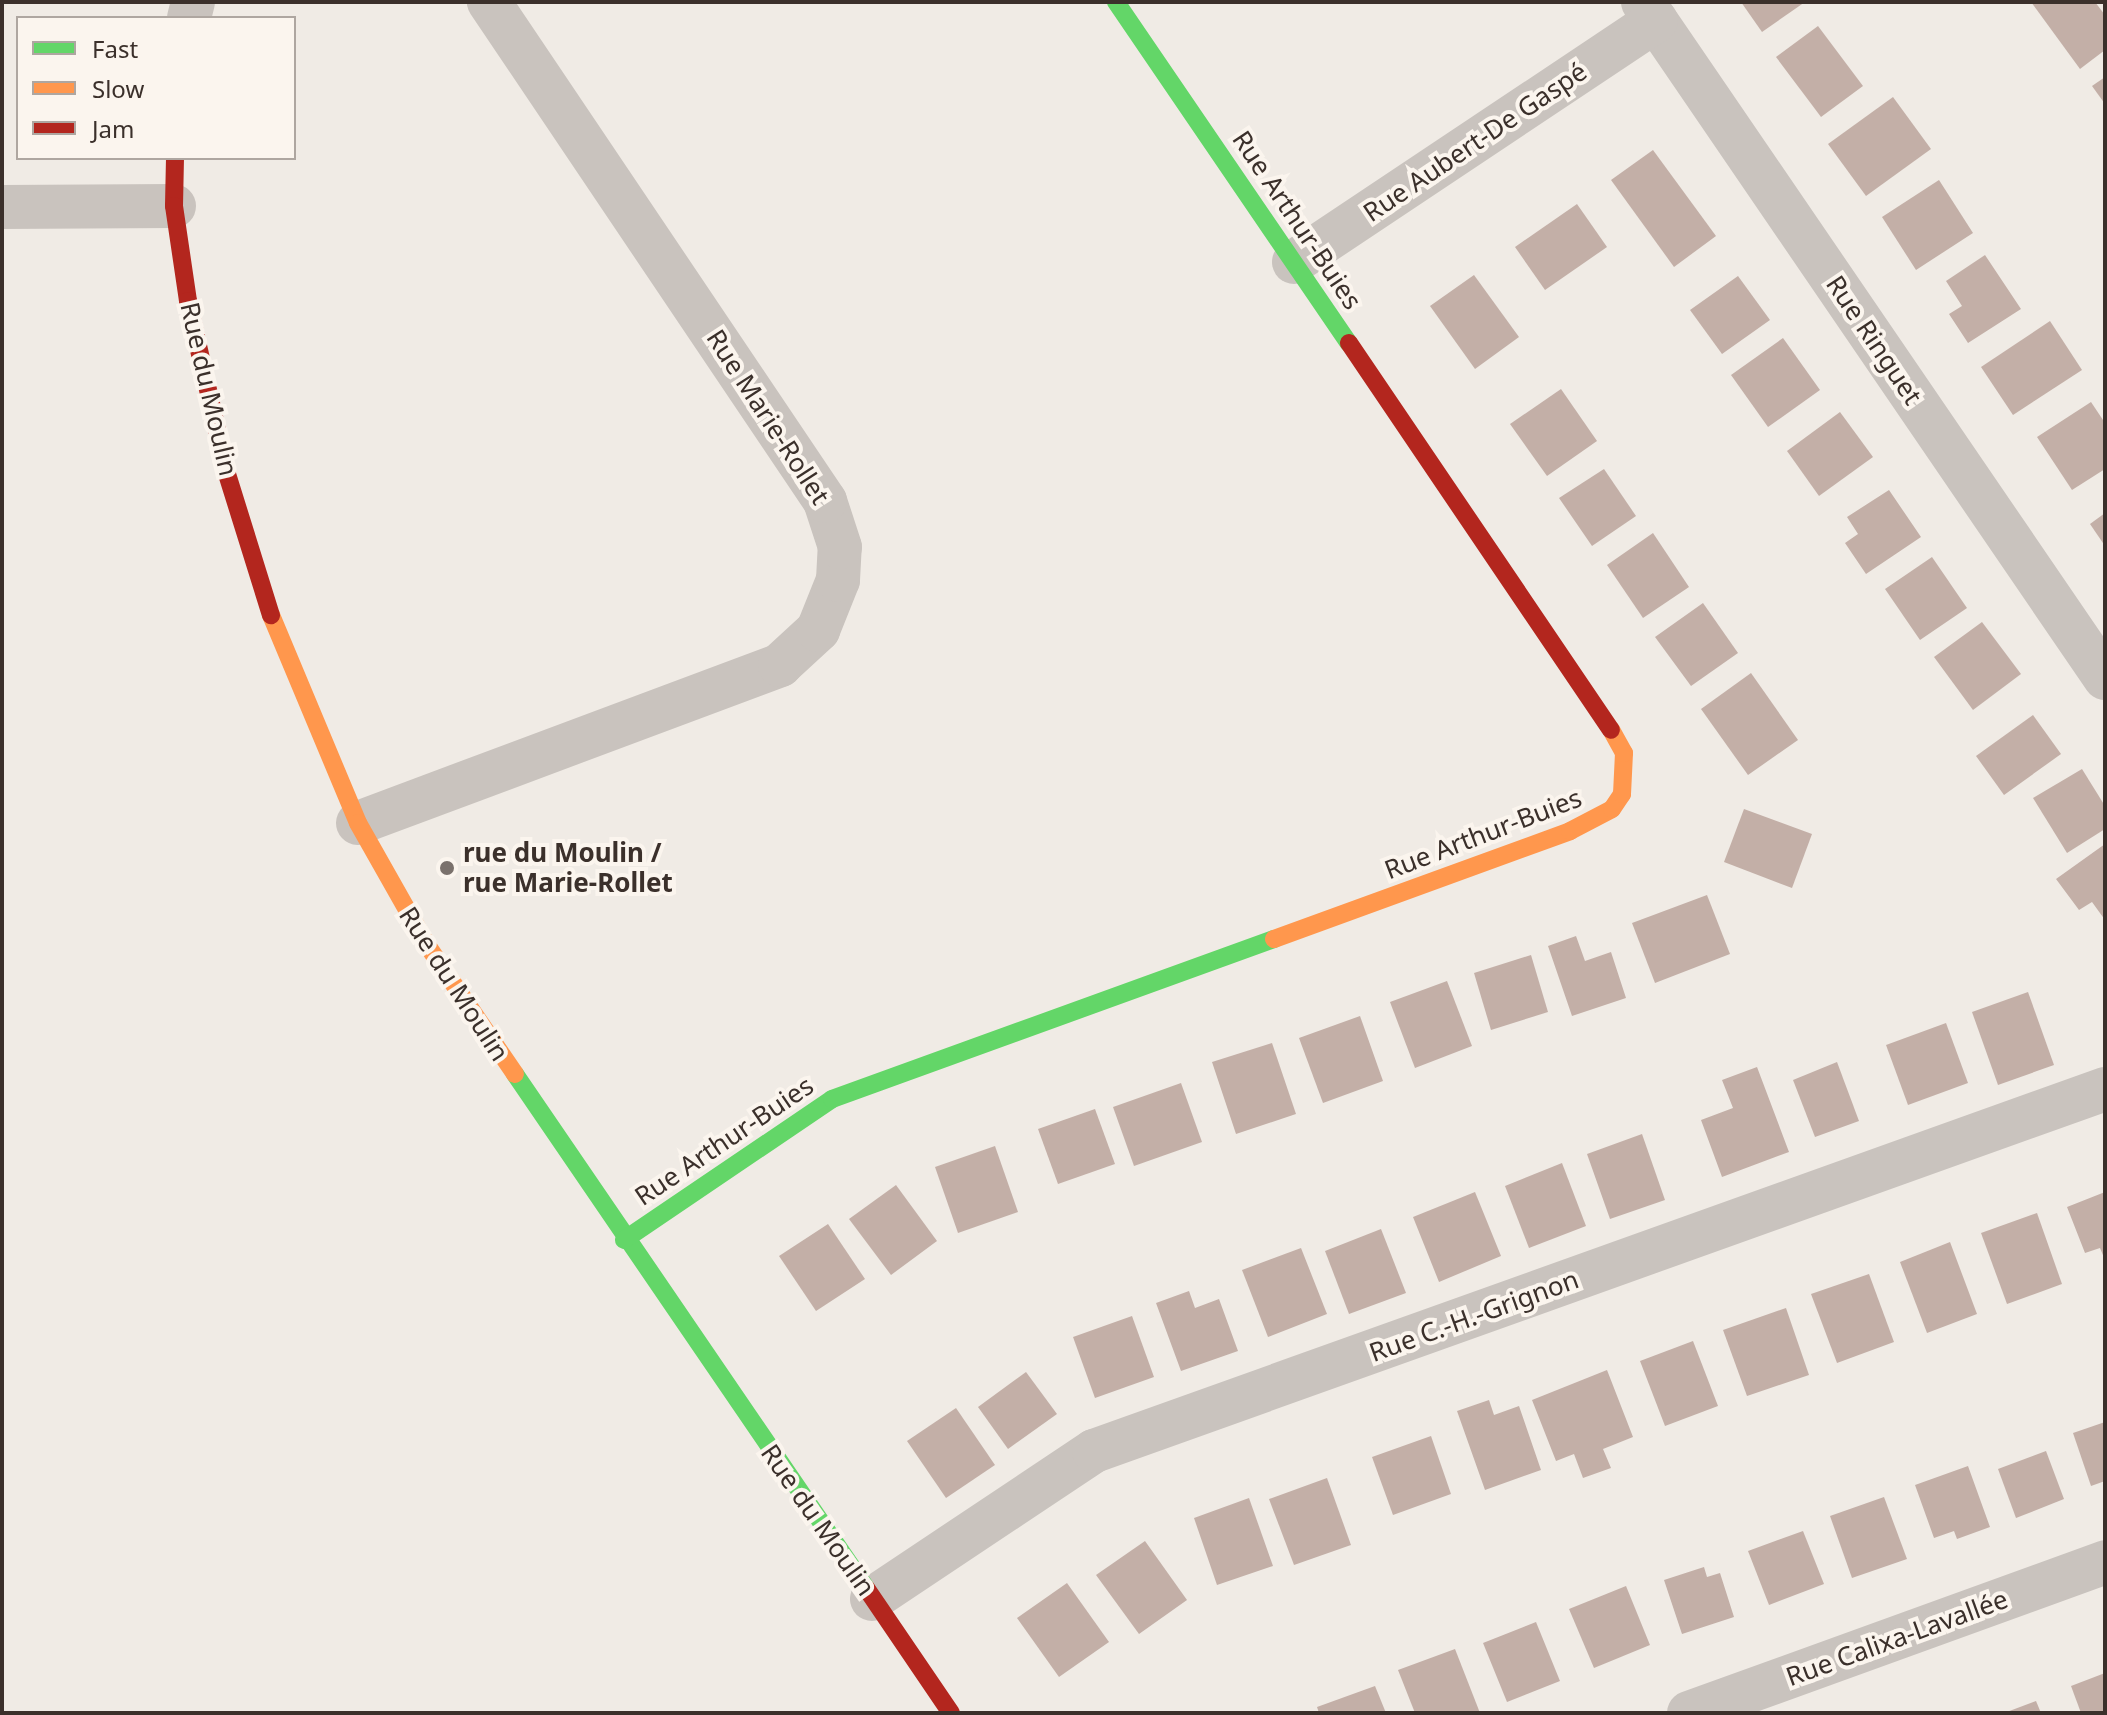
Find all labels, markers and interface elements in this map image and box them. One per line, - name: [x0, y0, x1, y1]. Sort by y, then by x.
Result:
- legend: [16, 16, 296, 160]
- text: Fast: [92, 32, 138, 65]
- street label: Rue Aubert-De Gaspé: [1357, 56, 1593, 228]
- text: Slow: [92, 72, 144, 105]
- text: Jam: [92, 112, 134, 145]
- street label: Rue Arthur-Buies: [1226, 125, 1368, 315]
- street label: Rue Ringuet: [1819, 270, 1929, 410]
- street label: Rue du Moulin: [174, 299, 244, 479]
- street label: Rue Marie-Rollet: [700, 324, 836, 510]
- street label: Rue Arthur-Buies: [1380, 782, 1586, 886]
- place label: rue du Moulin / rue Marie-Rollet: [463, 837, 673, 898]
- marker: rue du Moulin / rue Marie-Rollet: [438, 859, 456, 877]
- street label: Rue du Moulin: [393, 901, 515, 1067]
- street label: Rue Arthur-Buies: [629, 1070, 819, 1212]
- street label: Rue C.-H.-Grignon: [1365, 1264, 1583, 1368]
- street label: Rue du Moulin: [754, 1438, 882, 1602]
- street label: Rue Calixa-Lavallée: [1782, 1583, 2012, 1693]

